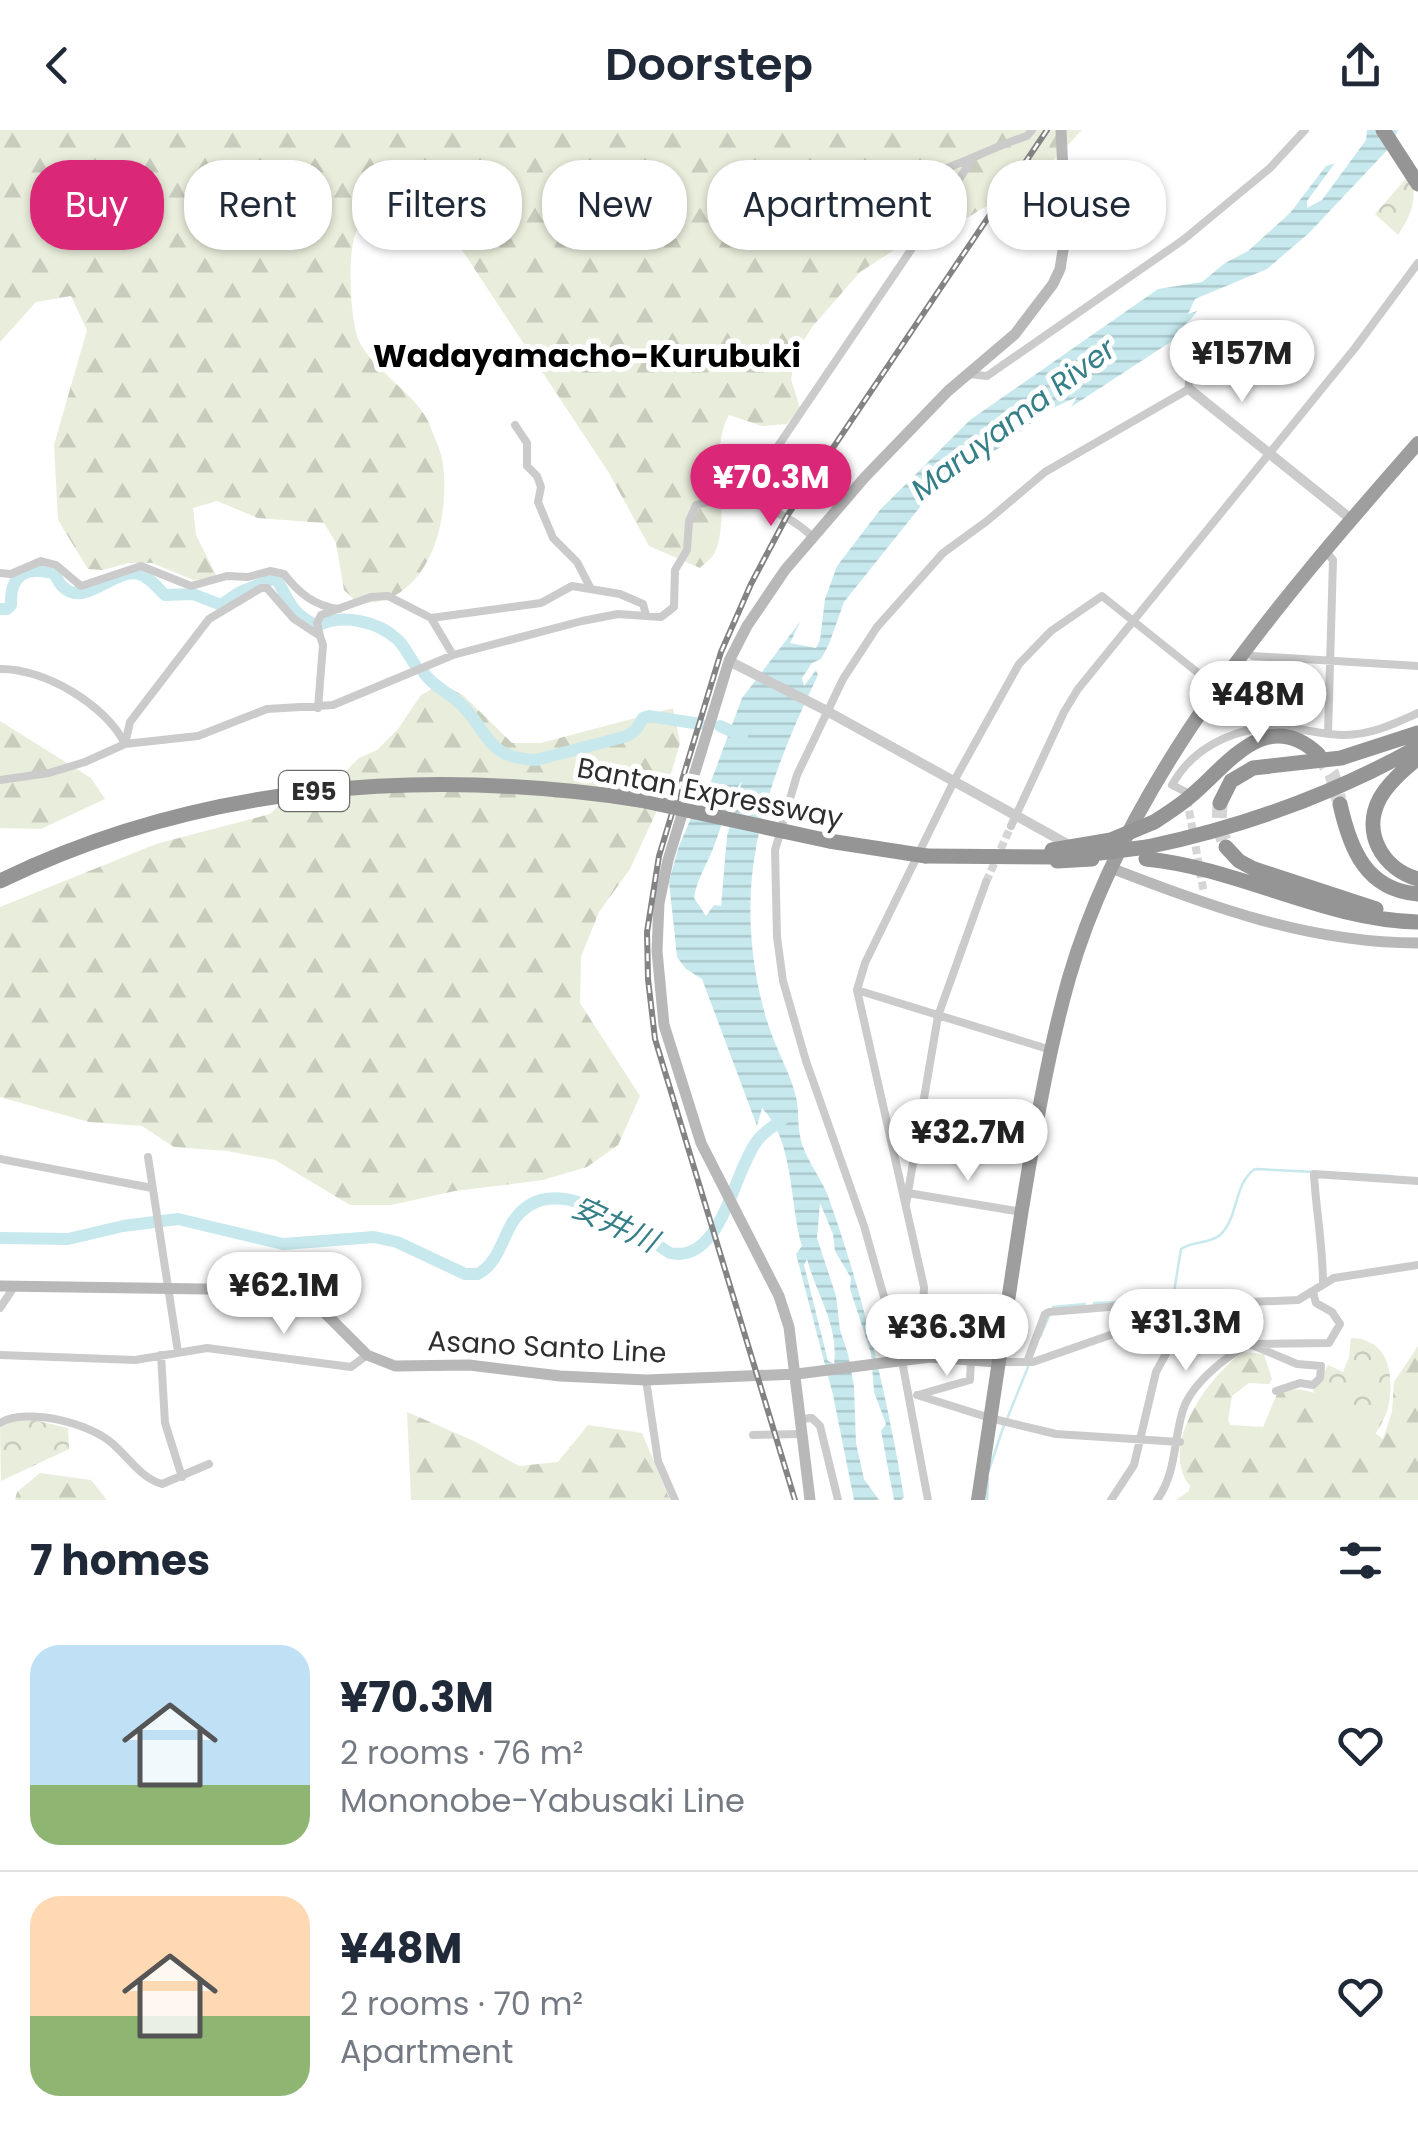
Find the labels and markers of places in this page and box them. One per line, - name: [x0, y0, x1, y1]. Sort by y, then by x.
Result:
- pin: ¥157M: [1172, 320, 1312, 405]
- pin: ¥70.3M: [690, 444, 852, 529]
- pin: ¥48M: [1199, 661, 1317, 746]
- pin: ¥32.7M: [887, 1099, 1049, 1184]
- pin: ¥62.1M: [203, 1252, 365, 1337]
- pin: ¥31.3M: [1105, 1289, 1267, 1374]
- pin: ¥36.3M: [866, 1294, 1028, 1379]

